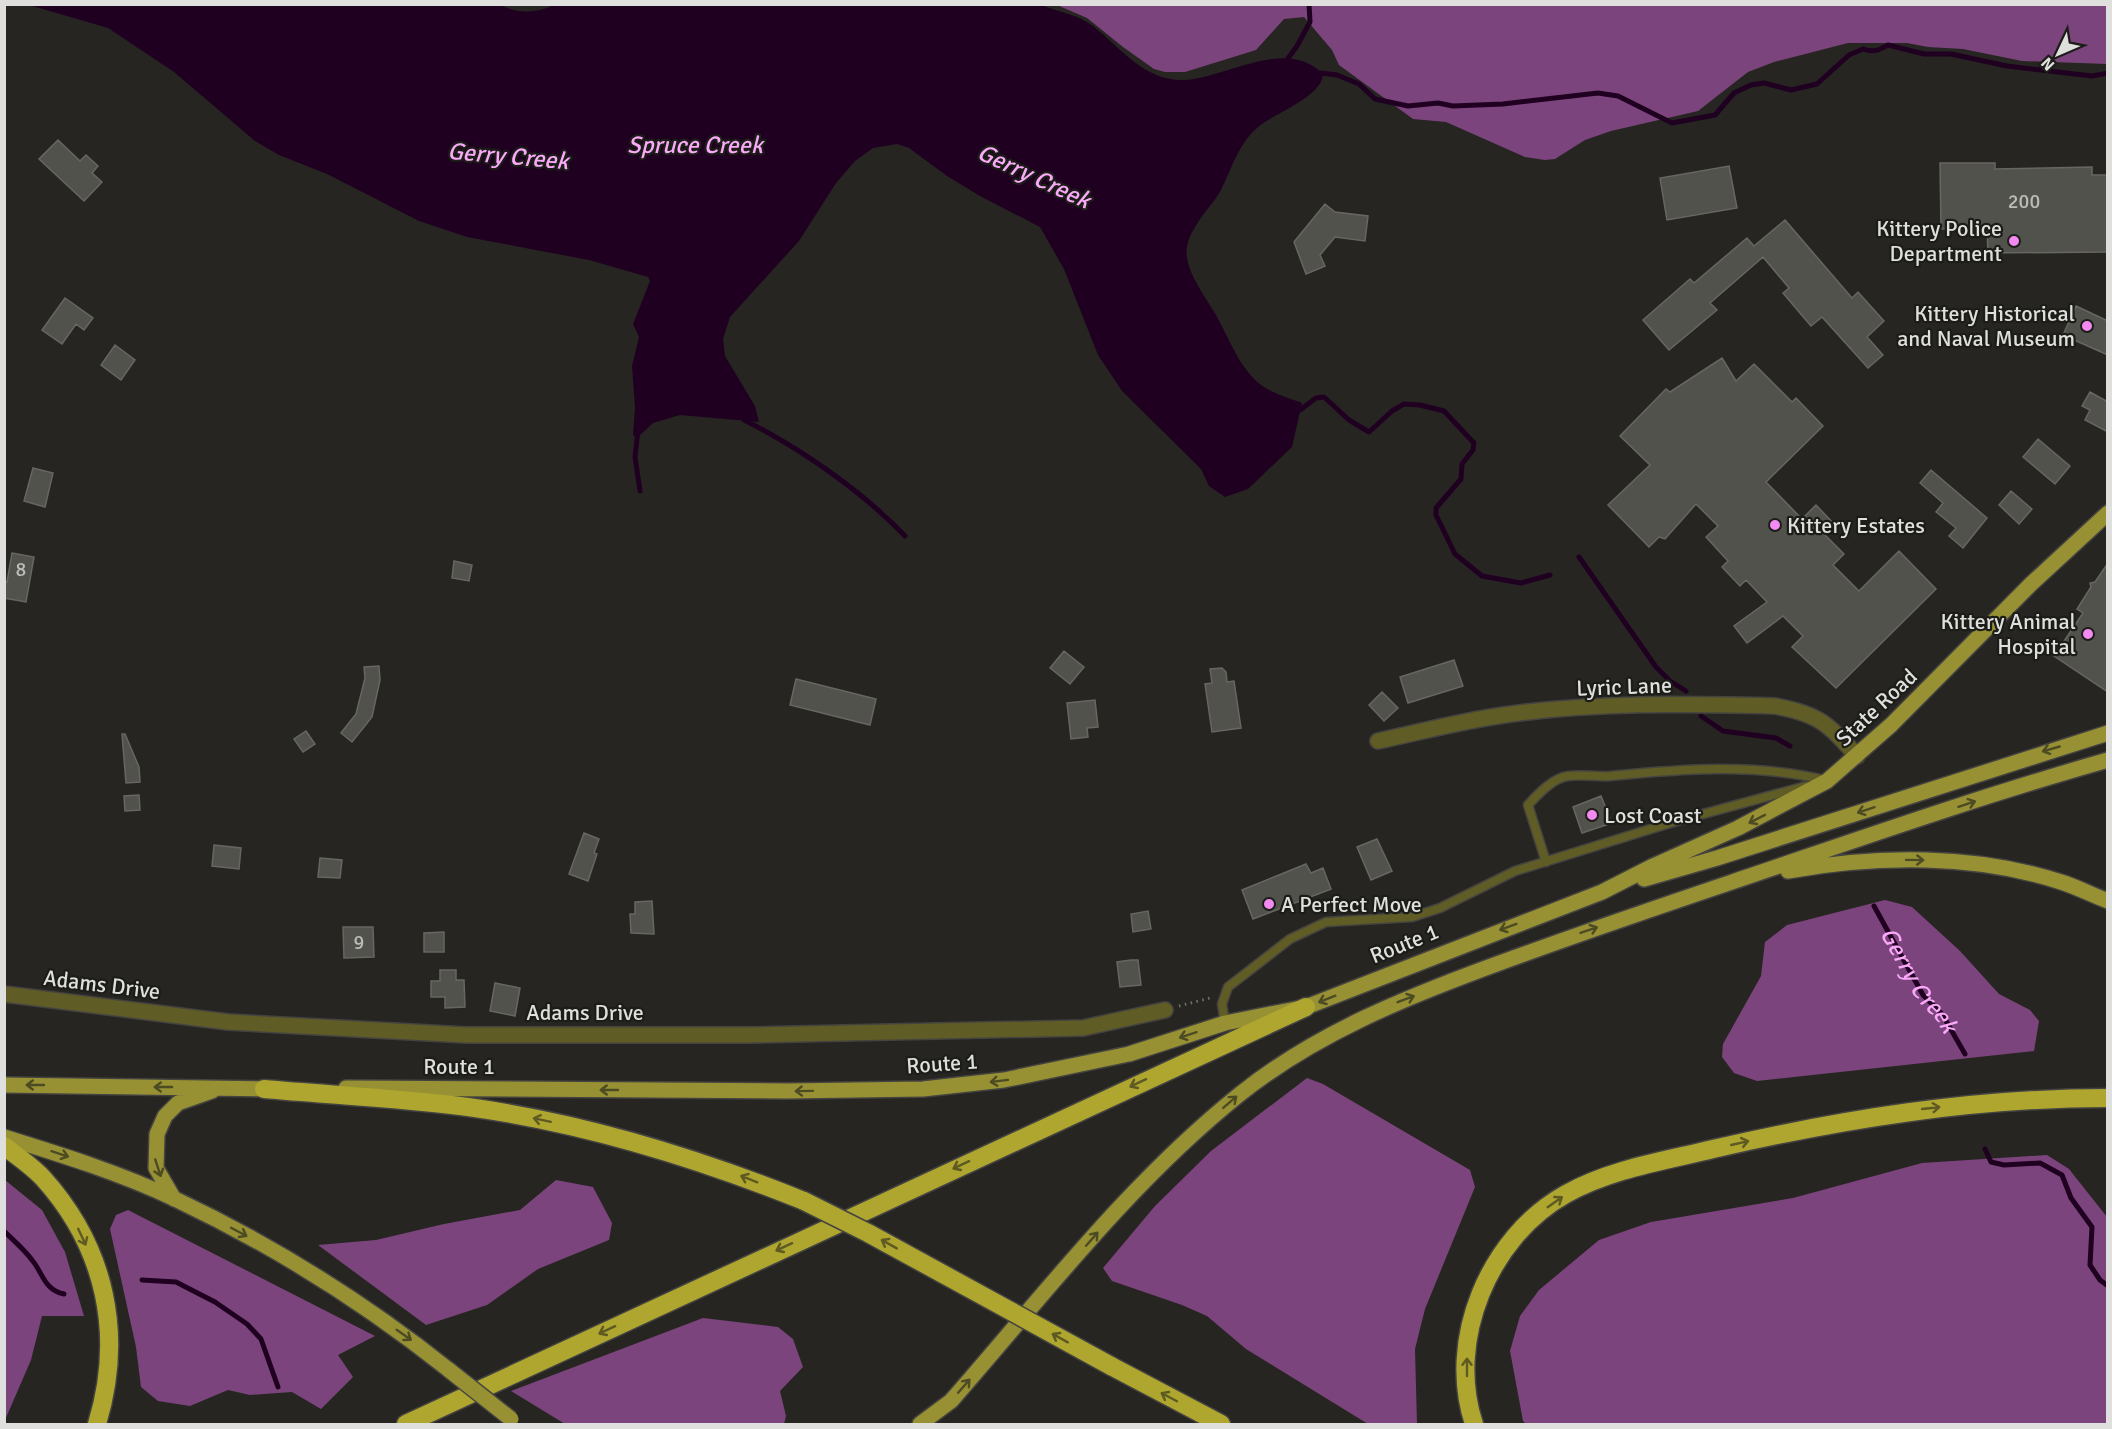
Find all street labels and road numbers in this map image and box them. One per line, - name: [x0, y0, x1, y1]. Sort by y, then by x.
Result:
- street label: State Road: [1830, 663, 1923, 752]
- street label: Lyric Lane: [1576, 671, 1672, 702]
- street label: Route 1: [1366, 918, 1442, 969]
- street label: Adams Drive: [42, 964, 162, 1005]
- street label: Adams Drive: [526, 999, 644, 1026]
- street label: Route 1: [905, 1048, 979, 1079]
- street label: Route 1: [423, 1053, 495, 1080]

